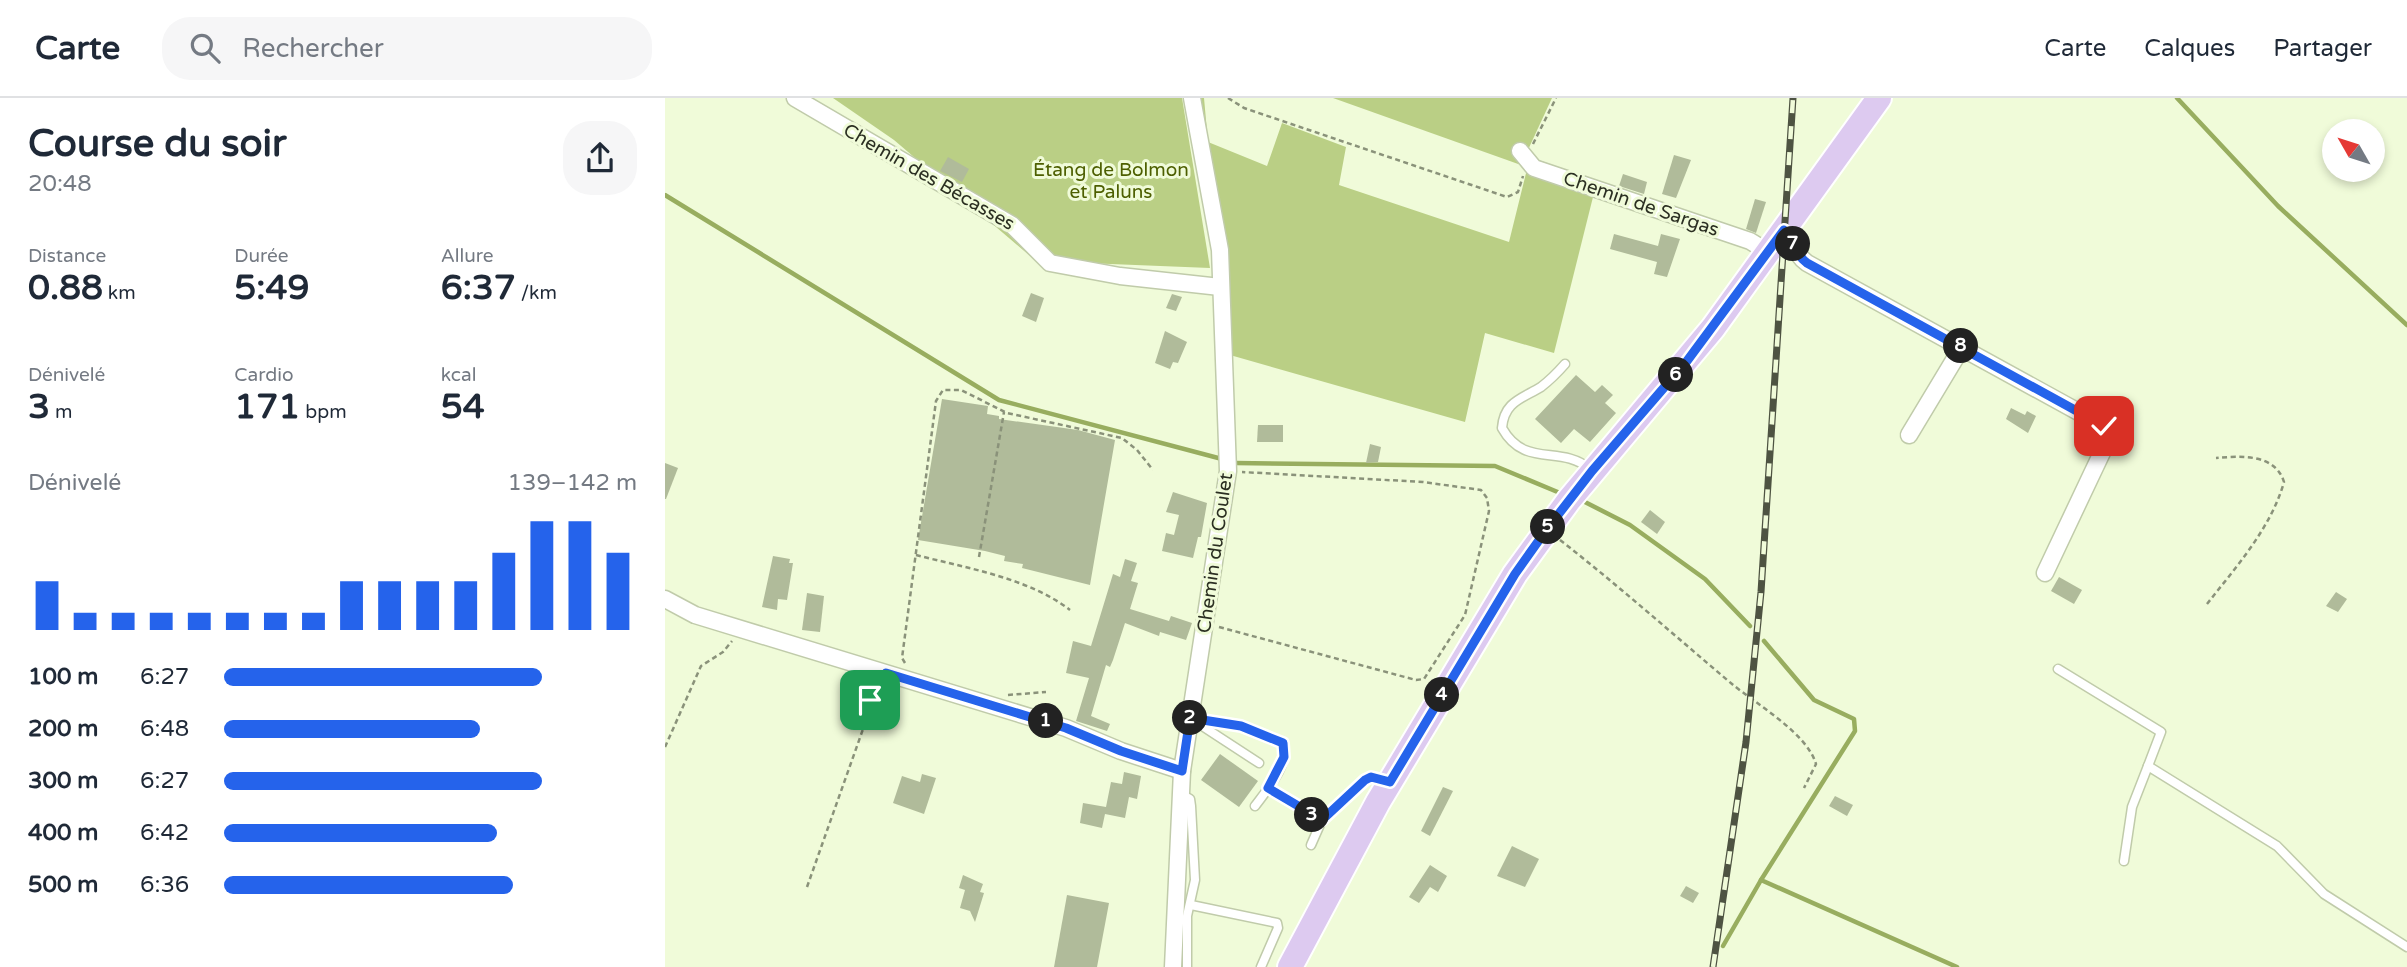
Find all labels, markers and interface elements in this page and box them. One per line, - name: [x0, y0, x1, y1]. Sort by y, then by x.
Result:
- search box: [162, 17, 652, 80]
- text: Carte: [35, 29, 120, 68]
- icon: search: [186, 29, 224, 67]
- text: Rechercher: [242, 33, 384, 64]
- text: Carte: [2044, 34, 2106, 63]
- text: Calques: [2144, 34, 2235, 63]
- text: Partager: [2273, 34, 2372, 63]
- street label: Chemin des Bécasses: [840, 119, 1018, 235]
- north arrow: [2322, 119, 2385, 182]
- map controls: [2322, 119, 2385, 182]
- text: Course du soir: [28, 121, 287, 167]
- button: share: [563, 121, 637, 195]
- park label: Étang de Bolmon et Paluns: [1033, 159, 1189, 203]
- street label: Chemin de Sargas: [1560, 167, 1722, 241]
- text: 20:48: [28, 170, 92, 198]
- pin: 7: [1775, 226, 1811, 262]
- text: 7: [1787, 232, 1798, 254]
- text: Distance: [28, 245, 106, 267]
- text: Durée: [234, 245, 289, 267]
- text: Allure: [441, 245, 494, 267]
- text: 0.88: [28, 267, 103, 309]
- text: 5:49: [234, 267, 309, 309]
- text: 6:37: [441, 267, 516, 309]
- text: km: [103, 282, 136, 304]
- text: /km: [516, 282, 557, 304]
- pin: 8: [1943, 328, 1979, 364]
- text: 8: [1955, 334, 1966, 356]
- pin: 6: [1658, 358, 1693, 392]
- text: 6: [1670, 363, 1681, 385]
- text: Dénivelé: [28, 364, 105, 386]
- text: Cardio: [234, 364, 293, 386]
- text: kcal: [441, 364, 476, 386]
- text: 3: [28, 386, 50, 428]
- text: 171: [234, 386, 300, 428]
- text: 54: [441, 386, 485, 428]
- pin: [2074, 396, 2134, 456]
- text: m: [50, 401, 72, 423]
- text: bpm: [300, 401, 347, 423]
- icon: check: [2085, 407, 2123, 445]
- text: Dénivelé: [28, 469, 121, 497]
- text: 139–142 m: [508, 469, 637, 497]
- street label: Chemin du Coulet: [1193, 472, 1237, 634]
- pin: 5: [1531, 510, 1565, 544]
- text: 5: [1542, 515, 1553, 537]
- text: 100 m: [28, 663, 98, 691]
- text: 6:27: [140, 663, 189, 691]
- pin: [840, 670, 900, 730]
- pin: 4: [1425, 678, 1459, 712]
- icon: arrive: [851, 681, 889, 719]
- text: 4: [1436, 683, 1447, 705]
- pin: 2: [1173, 700, 1207, 736]
- pin: 1: [1029, 704, 1063, 738]
- text: 2: [1184, 706, 1195, 728]
- text: 1: [1040, 709, 1051, 731]
- text: 200 m: [28, 715, 98, 743]
- text: 6:48: [140, 715, 189, 743]
- text: 300 m: [28, 767, 98, 795]
- text: 6:27: [140, 767, 189, 795]
- pin: 3: [1295, 798, 1329, 832]
- text: 3: [1306, 803, 1317, 825]
- text: 400 m: [28, 819, 98, 847]
- text: 6:42: [140, 819, 189, 847]
- text: 500 m: [28, 871, 98, 899]
- text: 6:36: [140, 871, 189, 899]

